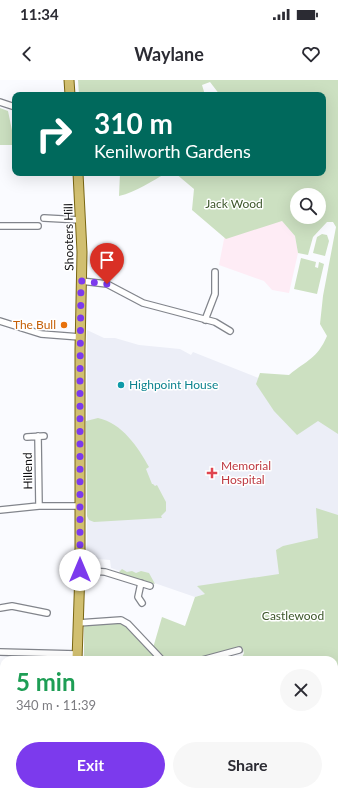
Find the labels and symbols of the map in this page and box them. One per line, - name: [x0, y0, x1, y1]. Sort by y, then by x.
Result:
- park label: Jack Wood: [205, 196, 263, 211]
- street label: Shooters Hill: [60, 203, 77, 271]
- pin: [90, 243, 124, 284]
- place label: The Bull: [13, 317, 56, 332]
- marker: The Bull: [59, 320, 69, 330]
- place label: Highpoint House: [129, 377, 218, 392]
- marker: Highpoint House: [116, 380, 126, 390]
- street label: Hillend: [20, 452, 35, 490]
- place label: Memorial Hospital: [221, 458, 271, 487]
- marker: Memorial Hospital: [206, 467, 218, 479]
- position arrow: [59, 549, 101, 591]
- park label: Castlewood: [262, 608, 324, 623]

